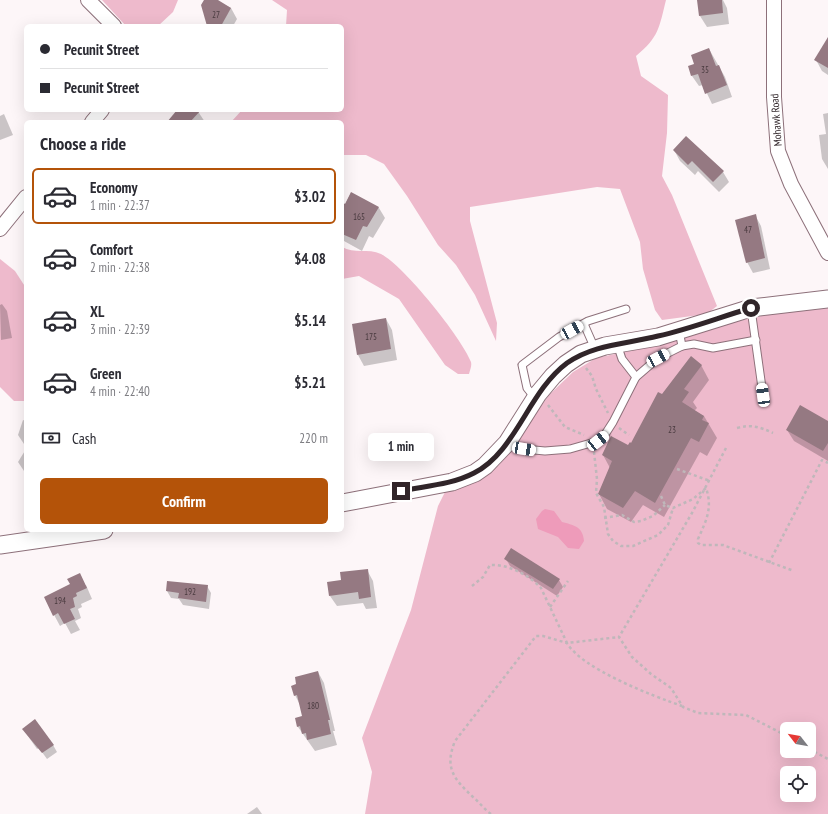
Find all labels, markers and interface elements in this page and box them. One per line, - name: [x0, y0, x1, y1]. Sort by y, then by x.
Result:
- house number: 27: [212, 9, 220, 20]
- text: Pecunit Street: [64, 40, 139, 59]
- house number: 35: [701, 64, 709, 75]
- text: Pecunit Street: [64, 78, 139, 97]
- street label: Mohawk Road: [767, 93, 785, 147]
- text: Choose a ride: [40, 132, 126, 155]
- icon: car: [42, 178, 78, 214]
- text: Economy: [90, 178, 138, 197]
- text: $3.02: [294, 187, 326, 206]
- text: 1 min · 22:37: [90, 197, 150, 214]
- house number: 165: [353, 211, 365, 222]
- house number: 47: [744, 224, 752, 235]
- icon: car: [42, 240, 78, 276]
- text: Comfort: [90, 240, 133, 259]
- text: $4.08: [294, 249, 326, 268]
- text: 2 min · 22:38: [90, 259, 150, 276]
- route start: [742, 299, 760, 317]
- icon: car: [42, 302, 78, 338]
- text: XL: [90, 302, 104, 321]
- text: $5.14: [294, 311, 326, 330]
- car: [559, 319, 585, 341]
- text: 3 min · 22:39: [90, 321, 150, 338]
- house number: 175: [365, 331, 377, 342]
- car: [645, 347, 671, 369]
- icon: car: [42, 364, 78, 400]
- text: Green: [90, 364, 122, 383]
- text: $5.21: [294, 373, 326, 392]
- car: [755, 382, 771, 408]
- text: 4 min · 22:40: [90, 383, 150, 400]
- house number: 23: [668, 424, 676, 435]
- icon: cash: [40, 427, 62, 449]
- text: Cash: [72, 429, 96, 448]
- car: [585, 429, 611, 453]
- text: 220 m: [299, 430, 328, 447]
- callout: 1 min: [368, 433, 434, 461]
- text: 1 min: [388, 438, 414, 455]
- car: [511, 441, 537, 457]
- button: Confirm: [40, 478, 328, 524]
- route end: [392, 482, 410, 500]
- house number: 192: [184, 586, 196, 597]
- house number: 194: [54, 595, 66, 606]
- house number: 180: [307, 700, 319, 711]
- north arrow: [780, 722, 816, 758]
- map controls: [780, 722, 816, 802]
- button: locate: [780, 766, 816, 802]

